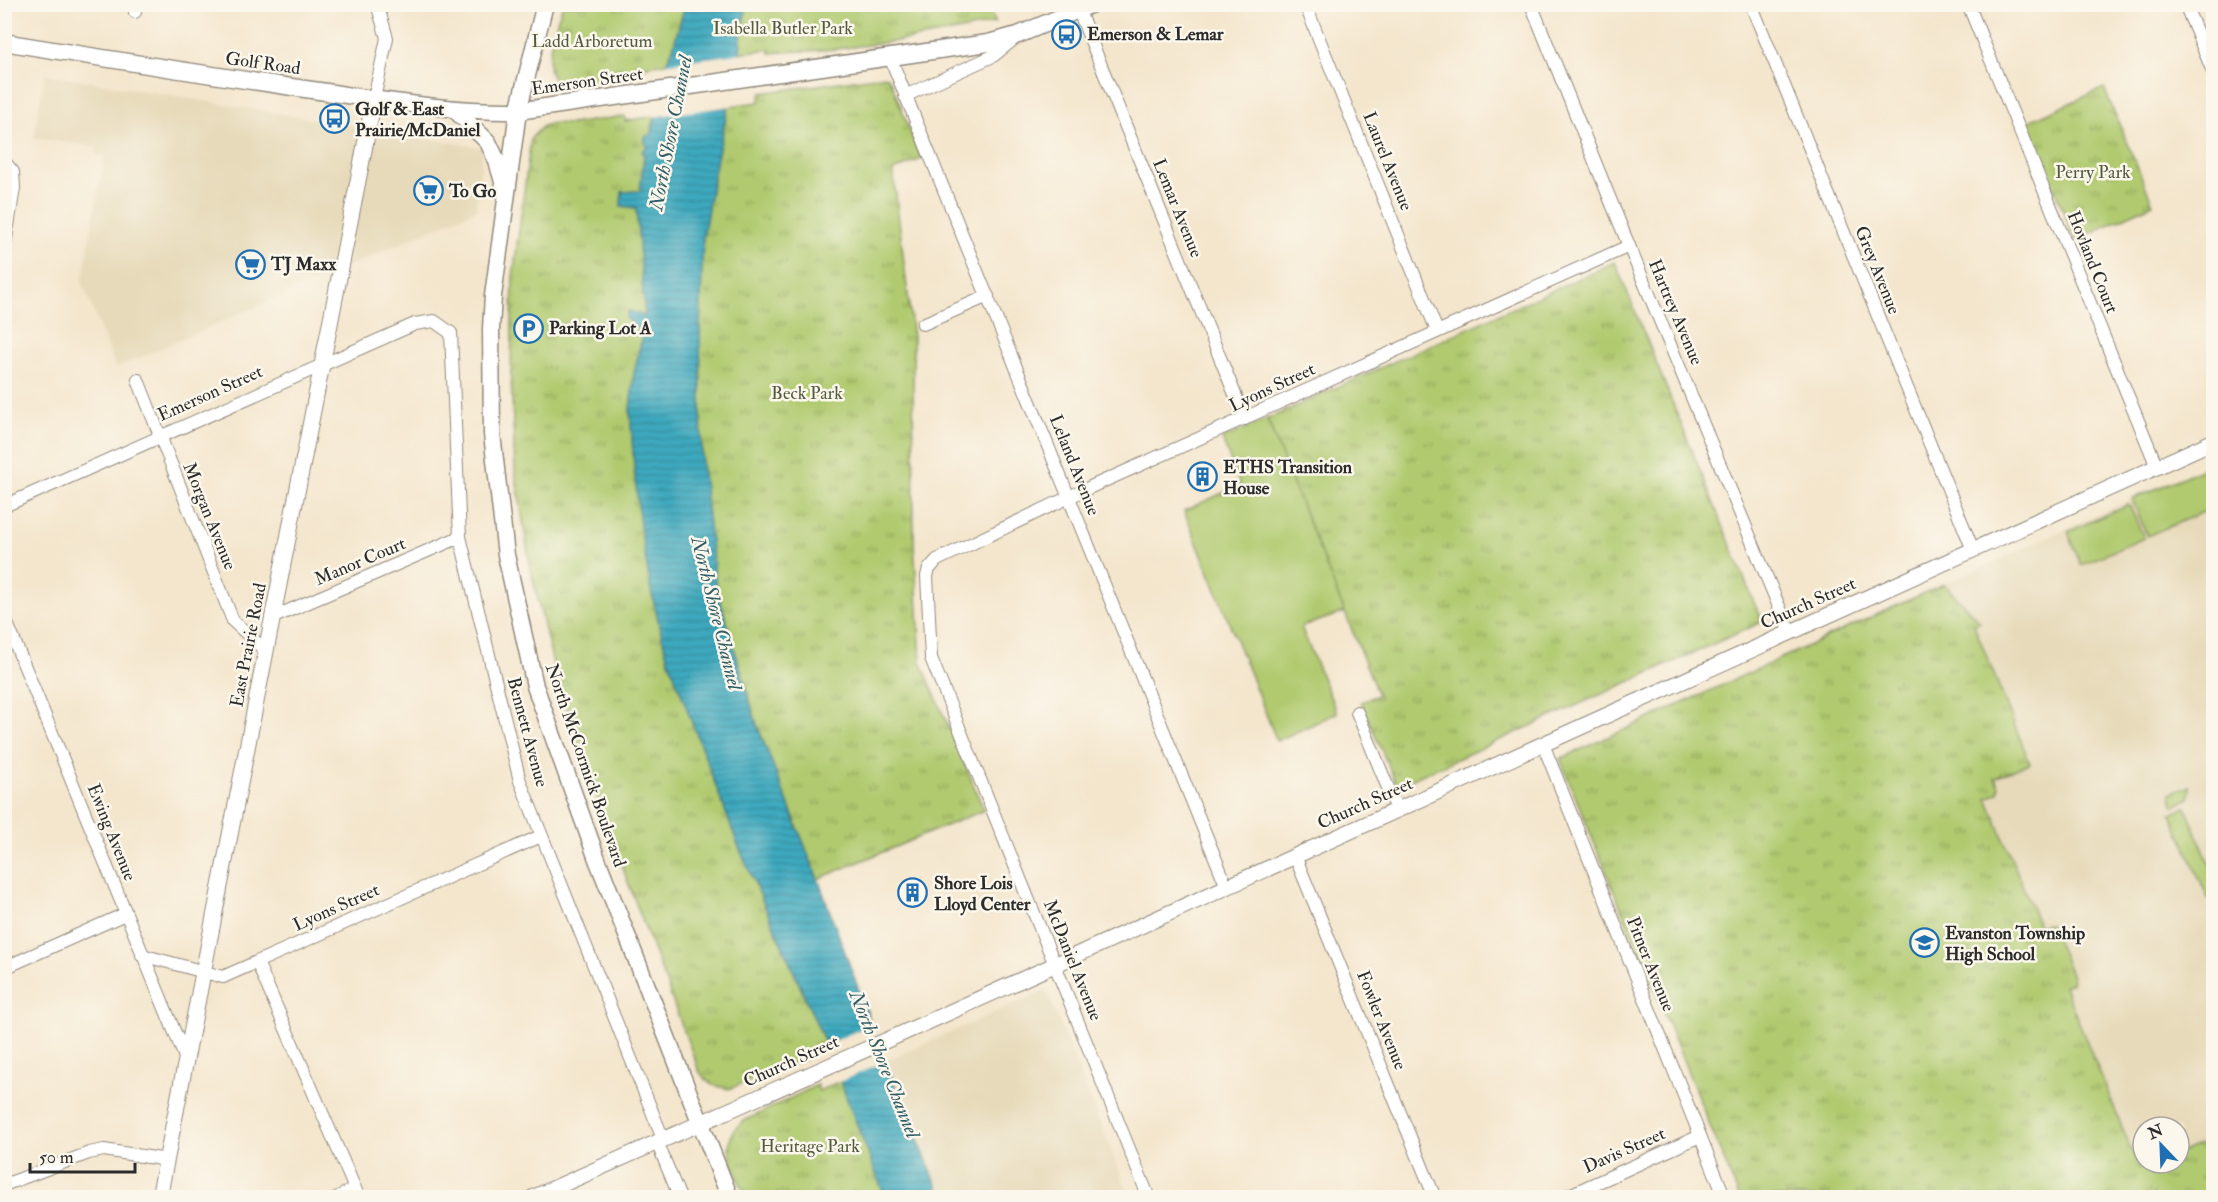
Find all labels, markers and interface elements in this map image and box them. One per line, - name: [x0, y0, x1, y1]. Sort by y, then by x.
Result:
- park label: Isabella Butler Park: [713, 17, 853, 40]
- bus stop icon: Emerson & Lemar: [1050, 18, 1082, 50]
- place label: Emerson & Lemar: [1087, 23, 1224, 46]
- park label: Ladd Arboretum: [532, 30, 652, 53]
- street label: Golf Road: [224, 47, 302, 80]
- water label: North Shore Channel: [643, 52, 698, 213]
- street label: Emerson Street: [530, 62, 644, 101]
- place label: Golf & East Prairie/McDaniel: [355, 98, 481, 142]
- bus stop icon: Golf & East Prairie/McDaniel: [318, 103, 350, 135]
- street label: Laurel Avenue: [1357, 108, 1418, 214]
- street label: Lemar Avenue: [1147, 155, 1208, 261]
- park label: Perry Park: [2055, 161, 2131, 184]
- supermarket icon: To Go: [412, 175, 444, 207]
- place label: To Go: [448, 180, 497, 203]
- street label: Hovland Court: [2062, 208, 2124, 317]
- street label: Grey Avenue: [1849, 223, 1906, 318]
- supermarket icon: TJ Maxx: [234, 248, 266, 280]
- place label: TJ Maxx: [270, 253, 337, 276]
- street label: Hartrey Avenue: [1643, 256, 1708, 369]
- parking icon: Parking Lot A: [512, 312, 544, 344]
- place label: Parking Lot A: [549, 317, 652, 340]
- street label: Lyons Street: [1226, 358, 1319, 417]
- street label: Emerson Street: [154, 360, 266, 427]
- park label: Beck Park: [771, 382, 843, 405]
- street label: Leland Avenue: [1044, 411, 1105, 519]
- place label: ETHS Transition House: [1223, 456, 1353, 500]
- street label: Morgan Avenue: [178, 459, 242, 574]
- building icon: ETHS Transition House: [1186, 461, 1218, 493]
- street label: Manor Court: [311, 532, 409, 591]
- water label: North Shore Channel: [685, 533, 748, 694]
- street label: Church Street: [1757, 572, 1860, 635]
- street label: East Prairie Road: [225, 581, 272, 709]
- street label: North McCormick Boulevard: [540, 660, 631, 870]
- street label: Bennett Avenue: [502, 675, 553, 790]
- street label: Church Street: [1314, 772, 1417, 835]
- street label: Ewing Avenue: [82, 780, 142, 885]
- place label: Shore Lois Lloyd Center: [934, 872, 1031, 916]
- building icon: Shore Lois Lloyd Center: [897, 877, 929, 909]
- street label: Lyons Street: [289, 878, 383, 937]
- street label: McDaniel Avenue: [1038, 896, 1107, 1024]
- street label: Pitner Avenue: [1621, 913, 1680, 1015]
- place label: Evanston Township High School: [1945, 922, 2085, 966]
- school or university icon: Evanston Township High School: [1908, 927, 1940, 959]
- street label: Fowler Avenue: [1351, 967, 1412, 1074]
- water label: North Shore Channel: [843, 986, 926, 1144]
- street label: Church Street: [740, 1030, 843, 1093]
- north arrow: [2131, 1115, 2191, 1175]
- text: N: [2144, 1120, 2167, 1145]
- street label: Davis Street: [1579, 1122, 1669, 1179]
- park label: Heritage Park: [760, 1135, 860, 1158]
- scale bar: [30, 1136, 135, 1174]
- text: 50 m: [39, 1146, 74, 1169]

